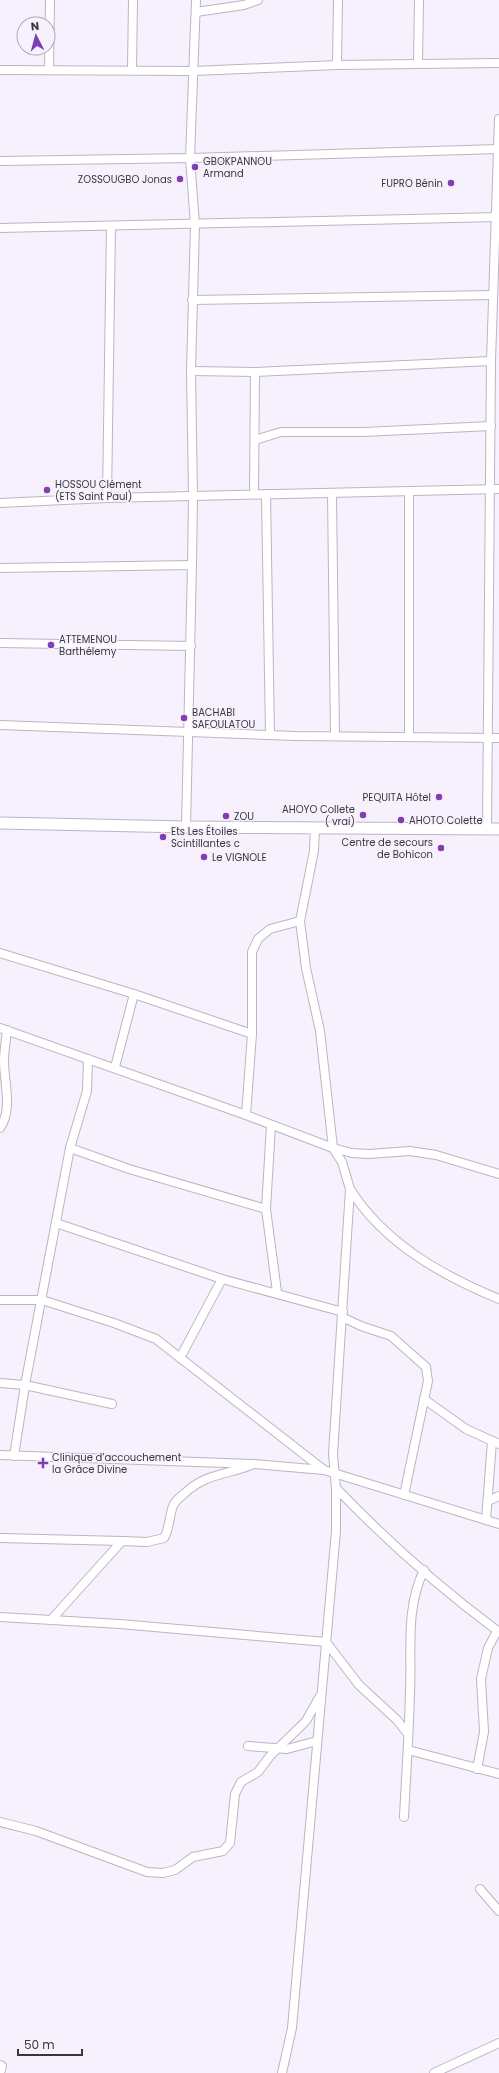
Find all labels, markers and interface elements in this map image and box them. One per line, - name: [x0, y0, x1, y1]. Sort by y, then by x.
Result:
- north arrow: [16, 16, 56, 56]
- text: N: [30, 18, 40, 34]
- place label: GBOKPANNOU Armand: [203, 154, 272, 181]
- marker: GBOKPANNOU Armand: [190, 162, 200, 172]
- place label: ZOSSOUGBO Jonas: [78, 172, 172, 187]
- marker: ZOSSOUGBO Jonas: [175, 174, 185, 184]
- place label: FUPRO Bénin: [381, 176, 443, 191]
- marker: FUPRO Bénin: [446, 178, 456, 188]
- place label: HOSSOU Clément (ETS Saint Paul): [55, 477, 142, 504]
- marker: HOSSOU Clément (ETS Saint Paul): [42, 485, 52, 495]
- place label: ATTEMENOU Barthélemy: [59, 632, 117, 659]
- marker: ATTEMENOU Barthélemy: [46, 640, 56, 650]
- place label: BACHABI SAFOULATOU: [192, 705, 255, 732]
- marker: BACHABI SAFOULATOU: [179, 713, 189, 723]
- place label: PEQUITA Hôtel: [363, 790, 431, 805]
- marker: PEQUITA Hôtel: [434, 792, 444, 802]
- place label: AHOYO Collete ( vrai): [282, 802, 355, 829]
- place label: ZOU: [234, 809, 254, 824]
- marker: AHOYO Collete ( vrai): [358, 810, 368, 820]
- marker: ZOU: [221, 811, 231, 821]
- place label: AHOTO Colette: [409, 813, 483, 828]
- marker: AHOTO Colette: [396, 815, 406, 825]
- place label: Ets Les Étoiles Scintillantes c: [171, 824, 240, 851]
- marker: Ets Les Étoiles Scintillantes c: [158, 832, 168, 842]
- place label: Centre de secours de Bohicon: [342, 835, 433, 862]
- marker: Centre de secours de Bohicon: [436, 843, 446, 853]
- place label: Le VIGNOLE: [212, 850, 267, 865]
- marker: Le VIGNOLE: [199, 852, 209, 862]
- place label: Clinique d’accouchement la Grâce Divine: [52, 1450, 182, 1477]
- marker: Clinique d’accouchement la Grâce Divine: [37, 1457, 49, 1469]
- scale bar: [18, 2031, 82, 2057]
- text: 50 m: [24, 2036, 55, 2053]

